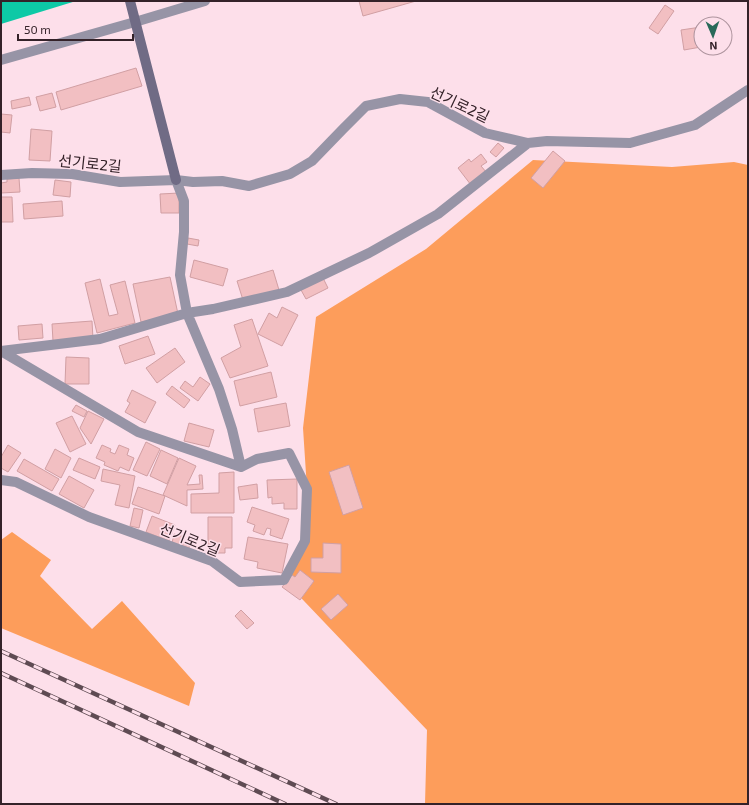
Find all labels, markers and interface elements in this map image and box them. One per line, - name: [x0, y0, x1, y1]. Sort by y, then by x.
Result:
- scale bar: [18, 16, 133, 42]
- north arrow: [693, 16, 733, 56]
- text: 50 m: [24, 22, 51, 36]
- text: N: [709, 40, 718, 53]
- street label: 선기로2길: [427, 82, 493, 126]
- street label: 선기로2길: [57, 151, 123, 175]
- street label: 선기로2길: [157, 519, 223, 559]

